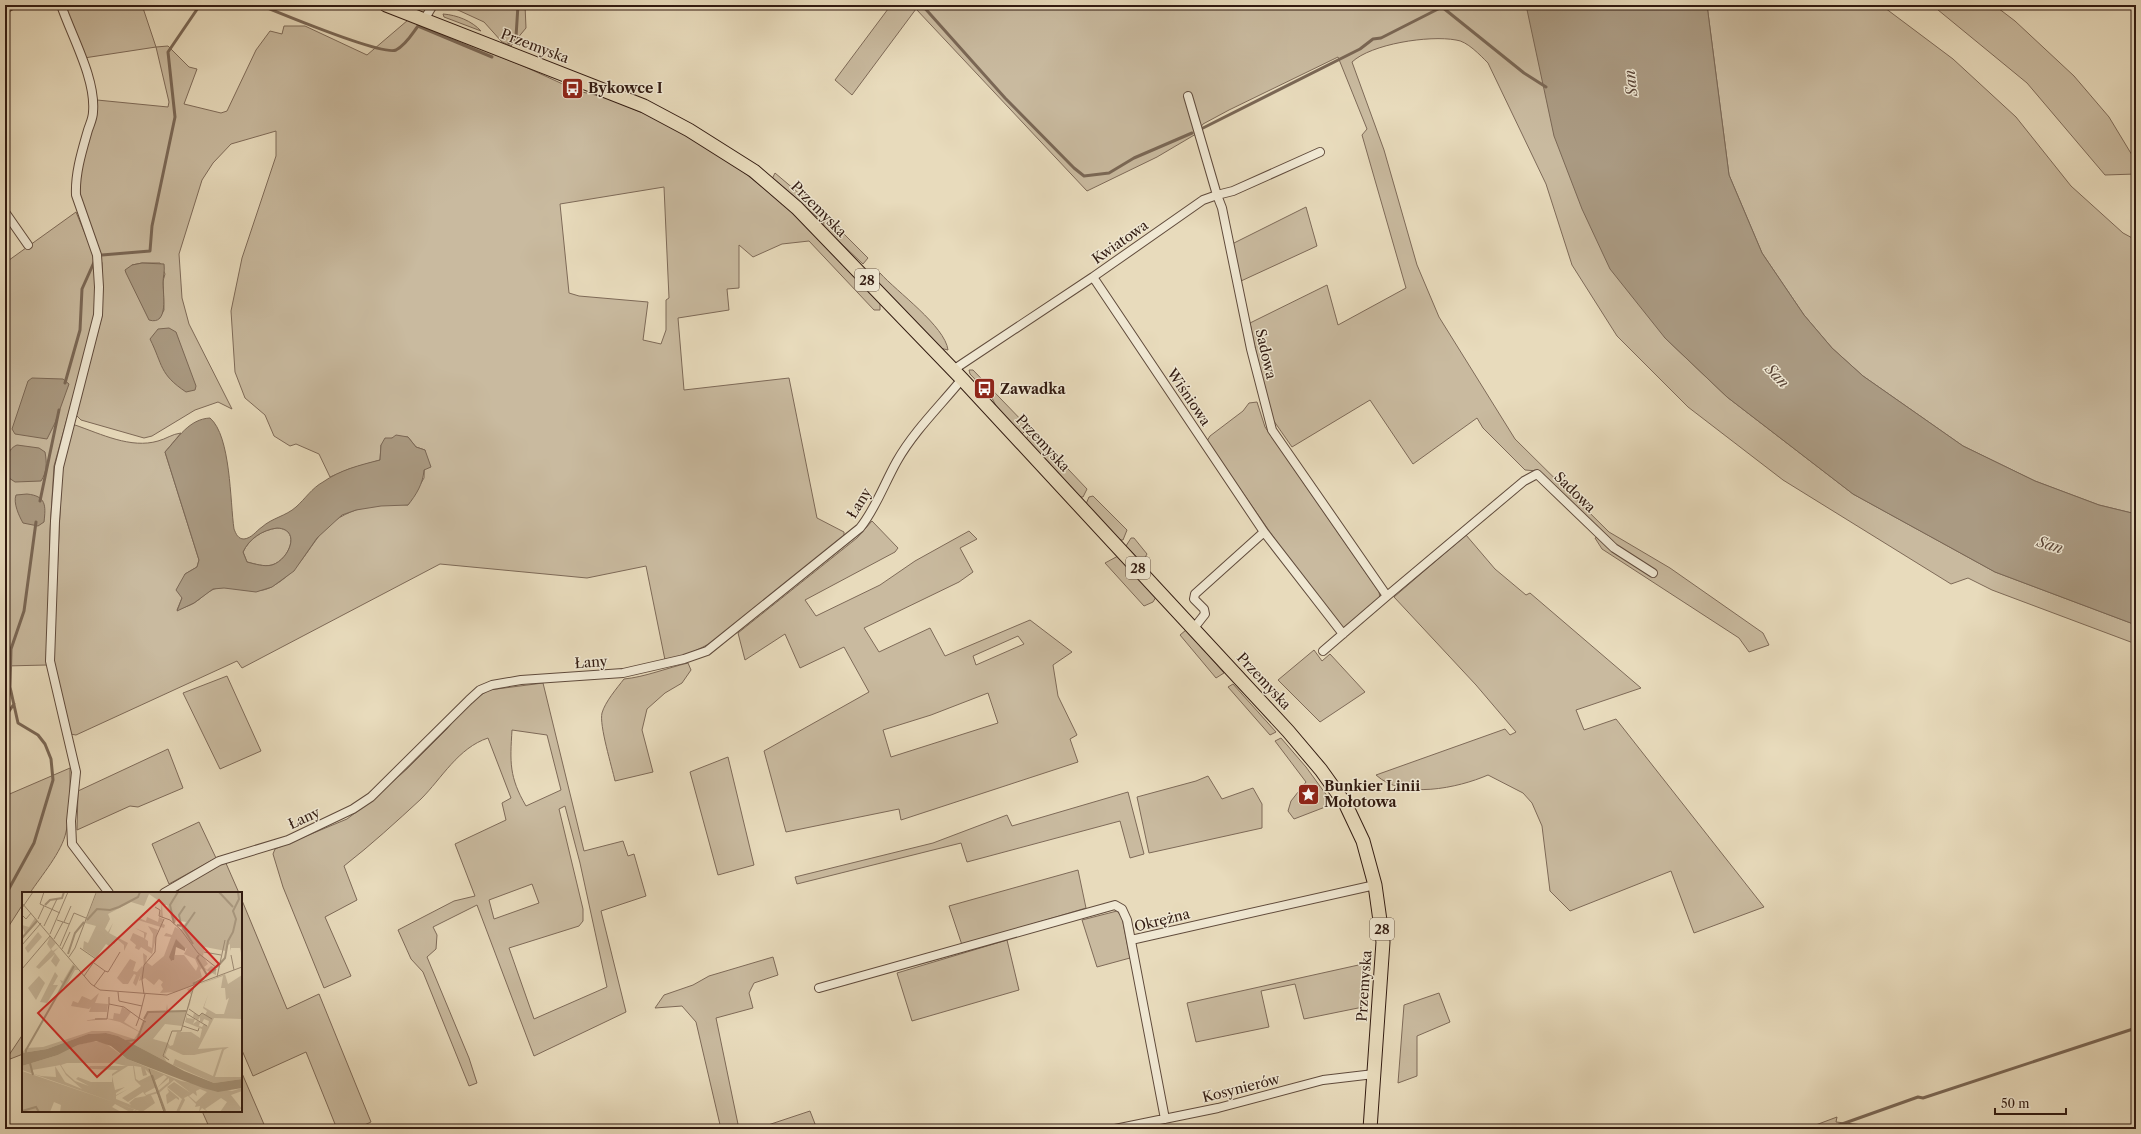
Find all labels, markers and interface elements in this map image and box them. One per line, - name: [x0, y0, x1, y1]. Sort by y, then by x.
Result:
- street label: Przemyska: [498, 25, 572, 67]
- water label: San: [1619, 69, 1642, 98]
- bus stop icon: Bykowce I: [559, 75, 585, 101]
- place label: Bykowce I: [588, 79, 663, 97]
- street label: Przemyska: [787, 177, 851, 241]
- street label: Kwiatowa: [1088, 216, 1152, 268]
- road number: 28: [855, 269, 879, 291]
- street label: Sadowa: [1251, 327, 1281, 381]
- water label: San: [1761, 359, 1793, 392]
- street label: Wiśniowa: [1163, 364, 1215, 430]
- bus stop icon: Zawadka: [972, 376, 998, 402]
- place label: Zawadka: [1000, 380, 1066, 398]
- street label: Przemyska: [1012, 411, 1074, 476]
- street label: Sadowa: [1550, 468, 1600, 517]
- street label: Łany: [843, 484, 875, 522]
- water label: San: [2034, 531, 2066, 557]
- road number: 28: [1126, 557, 1150, 579]
- street label: Przemyska: [1233, 649, 1295, 714]
- street label: Łany: [574, 652, 608, 672]
- place label: Bunkier Linii Mołotowa: [1324, 777, 1420, 811]
- place icon: Bunkier Linii Mołotowa: [1295, 781, 1321, 807]
- street label: Łany: [285, 803, 323, 833]
- inset map: [22, 892, 242, 1112]
- street label: Okrężna: [1132, 904, 1192, 936]
- road number: 28: [1370, 918, 1394, 940]
- street label: Przemyska: [1353, 949, 1376, 1022]
- street label: Kosynierów: [1200, 1070, 1282, 1106]
- scale bar: [1995, 1090, 2066, 1116]
- text: 50 m: [2001, 1096, 2030, 1111]

